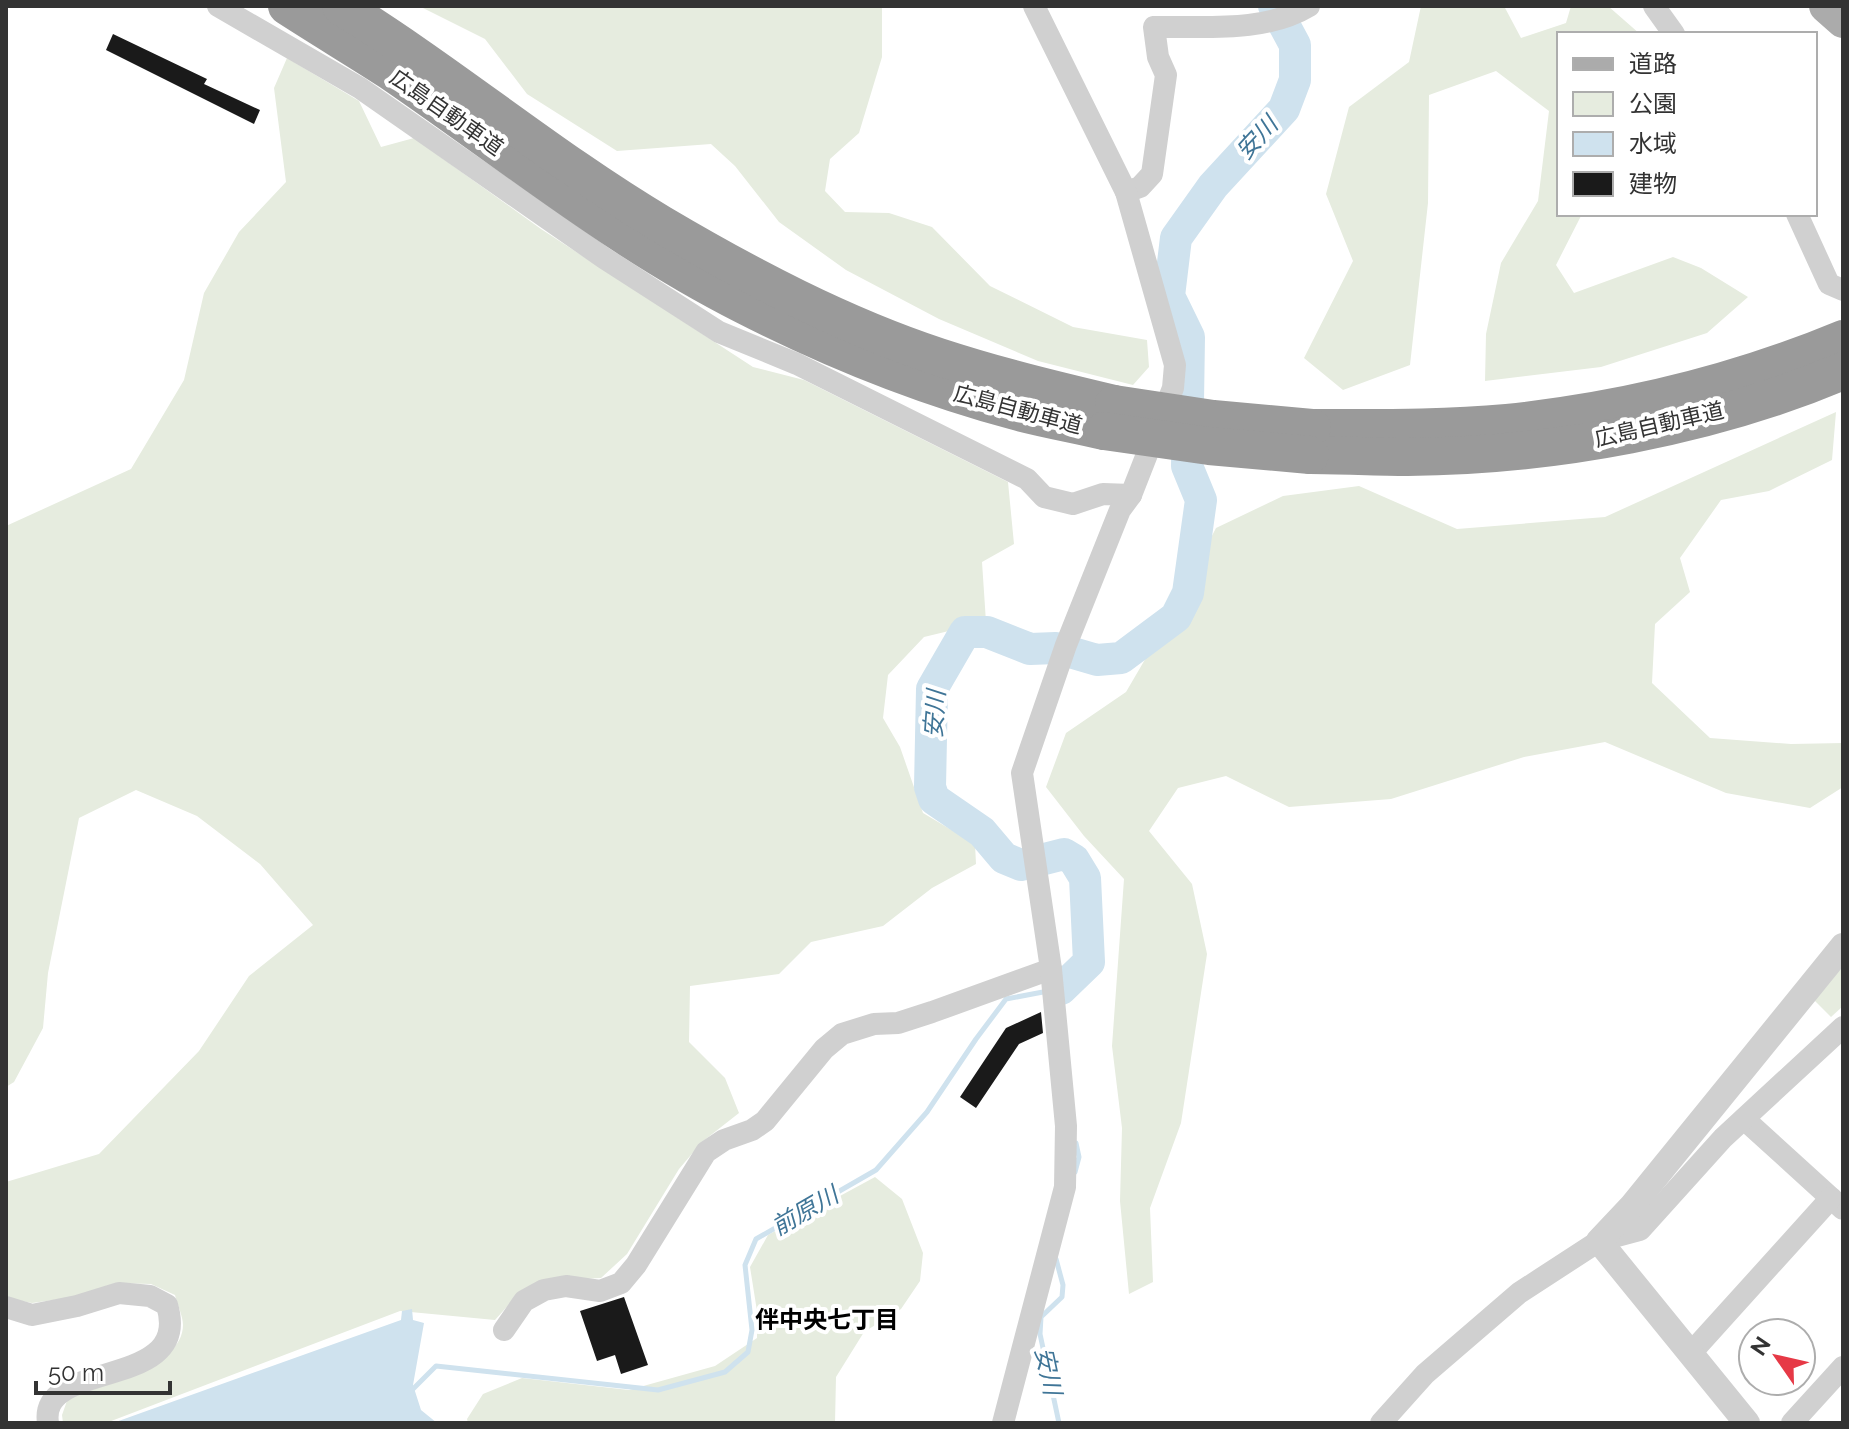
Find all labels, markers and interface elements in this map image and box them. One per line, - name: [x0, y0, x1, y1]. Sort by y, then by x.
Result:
- legend: [1557, 32, 1817, 216]
- text: 道路: [1629, 49, 1677, 78]
- street label: 広島自動車道: [385, 63, 509, 161]
- text: 公園: [1629, 89, 1677, 118]
- water label: 安川: [1230, 108, 1286, 165]
- text: 水域: [1629, 129, 1677, 158]
- text: 建物: [1629, 169, 1677, 198]
- street label: 広島自動車道: [951, 379, 1085, 439]
- street label: 広島自動車道: [1592, 396, 1726, 452]
- water label: 安川: [918, 686, 951, 739]
- water label: 前原川: [766, 1179, 846, 1241]
- district label: 伴中央七丁目: [755, 1305, 899, 1334]
- north arrow: [1737, 1317, 1817, 1397]
- text: N: [1745, 1332, 1776, 1360]
- water label: 安川: [1029, 1344, 1068, 1400]
- scale bar: [36, 1345, 170, 1395]
- text: 50 m: [48, 1358, 104, 1387]

